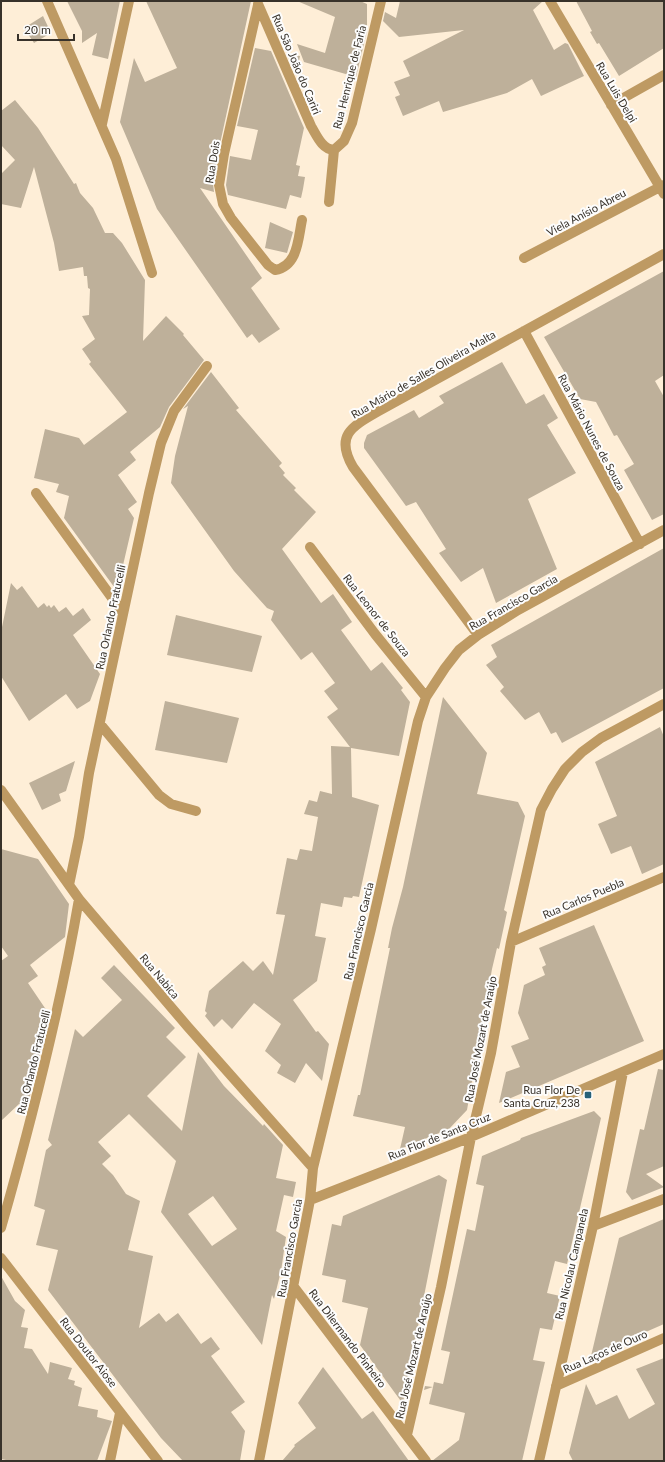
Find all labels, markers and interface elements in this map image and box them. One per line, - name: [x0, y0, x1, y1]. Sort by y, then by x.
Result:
- street label: Rua São João do Cariri: [270, 12, 324, 116]
- scale bar: [18, 16, 74, 42]
- text: 20 m: [24, 22, 51, 37]
- street label: Rua Henrique de Faria: [330, 24, 368, 130]
- street label: Rua Luis Delpi: [594, 59, 640, 125]
- street label: Rua Dois: [202, 140, 222, 184]
- street label: Viela Anísio Abreu: [544, 186, 628, 238]
- street label: Rua Mário de Salles Oliveira Malta: [348, 327, 498, 421]
- street label: Rua Mário Nunes de Souza: [556, 372, 628, 492]
- street label: Rua Orlando Fratucelli: [93, 563, 128, 671]
- street label: Rua Leonor de Souza: [341, 571, 413, 659]
- street label: Rua Francisco Garcia: [467, 571, 559, 633]
- street label: Rua Carlos Puebla: [540, 875, 626, 921]
- street label: Rua Francisco Garcia: [340, 881, 376, 981]
- street label: Rua Nabica: [138, 951, 182, 1001]
- street label: Rua José Mozart de Araújo: [461, 975, 499, 1103]
- street label: Rua Orlando Fratucelli: [14, 1008, 52, 1116]
- place label: Rua Flor De Santa Cruz, 238: [503, 1083, 580, 1109]
- marker: Rua Flor De Santa Cruz, 238: [583, 1090, 593, 1100]
- street label: Rua Flor de Santa Cruz: [386, 1109, 492, 1163]
- street label: Rua Francisco Garcia: [274, 1198, 304, 1298]
- street label: Rua Nicolau Campanela: [552, 1207, 590, 1321]
- street label: Rua Dilermando Pinheiro: [307, 1286, 389, 1390]
- street label: Rua José Mozart de Araújo: [392, 1292, 434, 1420]
- street label: Rua Doutor Aiose: [58, 1315, 120, 1390]
- street label: Rua Laços de Ouro: [561, 1327, 649, 1375]

